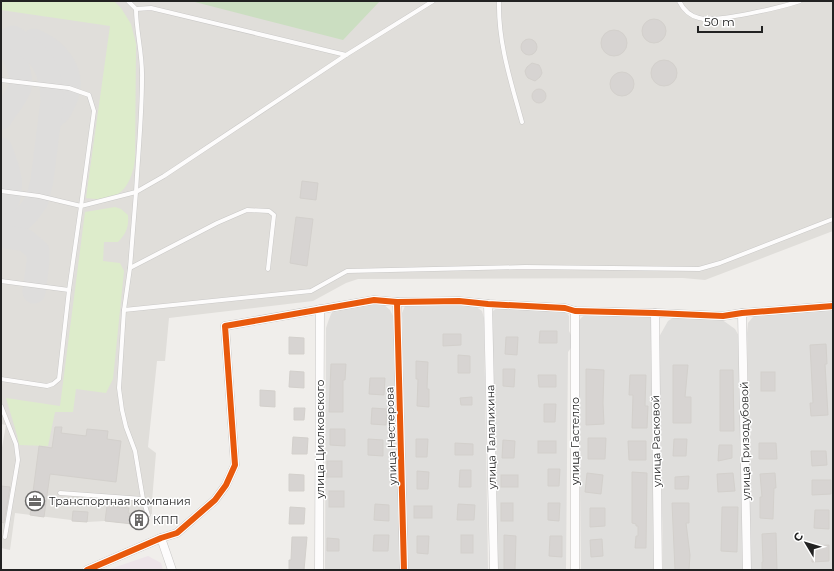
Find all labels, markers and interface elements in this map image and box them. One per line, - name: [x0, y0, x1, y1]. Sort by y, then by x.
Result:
- scale bar: [698, 8, 762, 34]
- text: 50 m: [704, 14, 735, 29]
- street label: улица Циолковского: [313, 379, 327, 500]
- street label: улица Гризодубовой: [737, 381, 753, 502]
- street label: улица Талалихина: [483, 384, 499, 491]
- street label: улица Нестерова: [382, 387, 400, 486]
- street label: улица Расковой: [648, 395, 664, 488]
- street label: улица Гастелло: [568, 397, 582, 486]
- office icon: Транспортная компания: [24, 490, 46, 512]
- place label: Транспортная компания: [49, 494, 191, 508]
- building icon: КПП: [128, 509, 150, 531]
- place label: КПП: [153, 513, 179, 527]
- north arrow: [786, 523, 826, 563]
- text: С: [790, 529, 806, 544]

